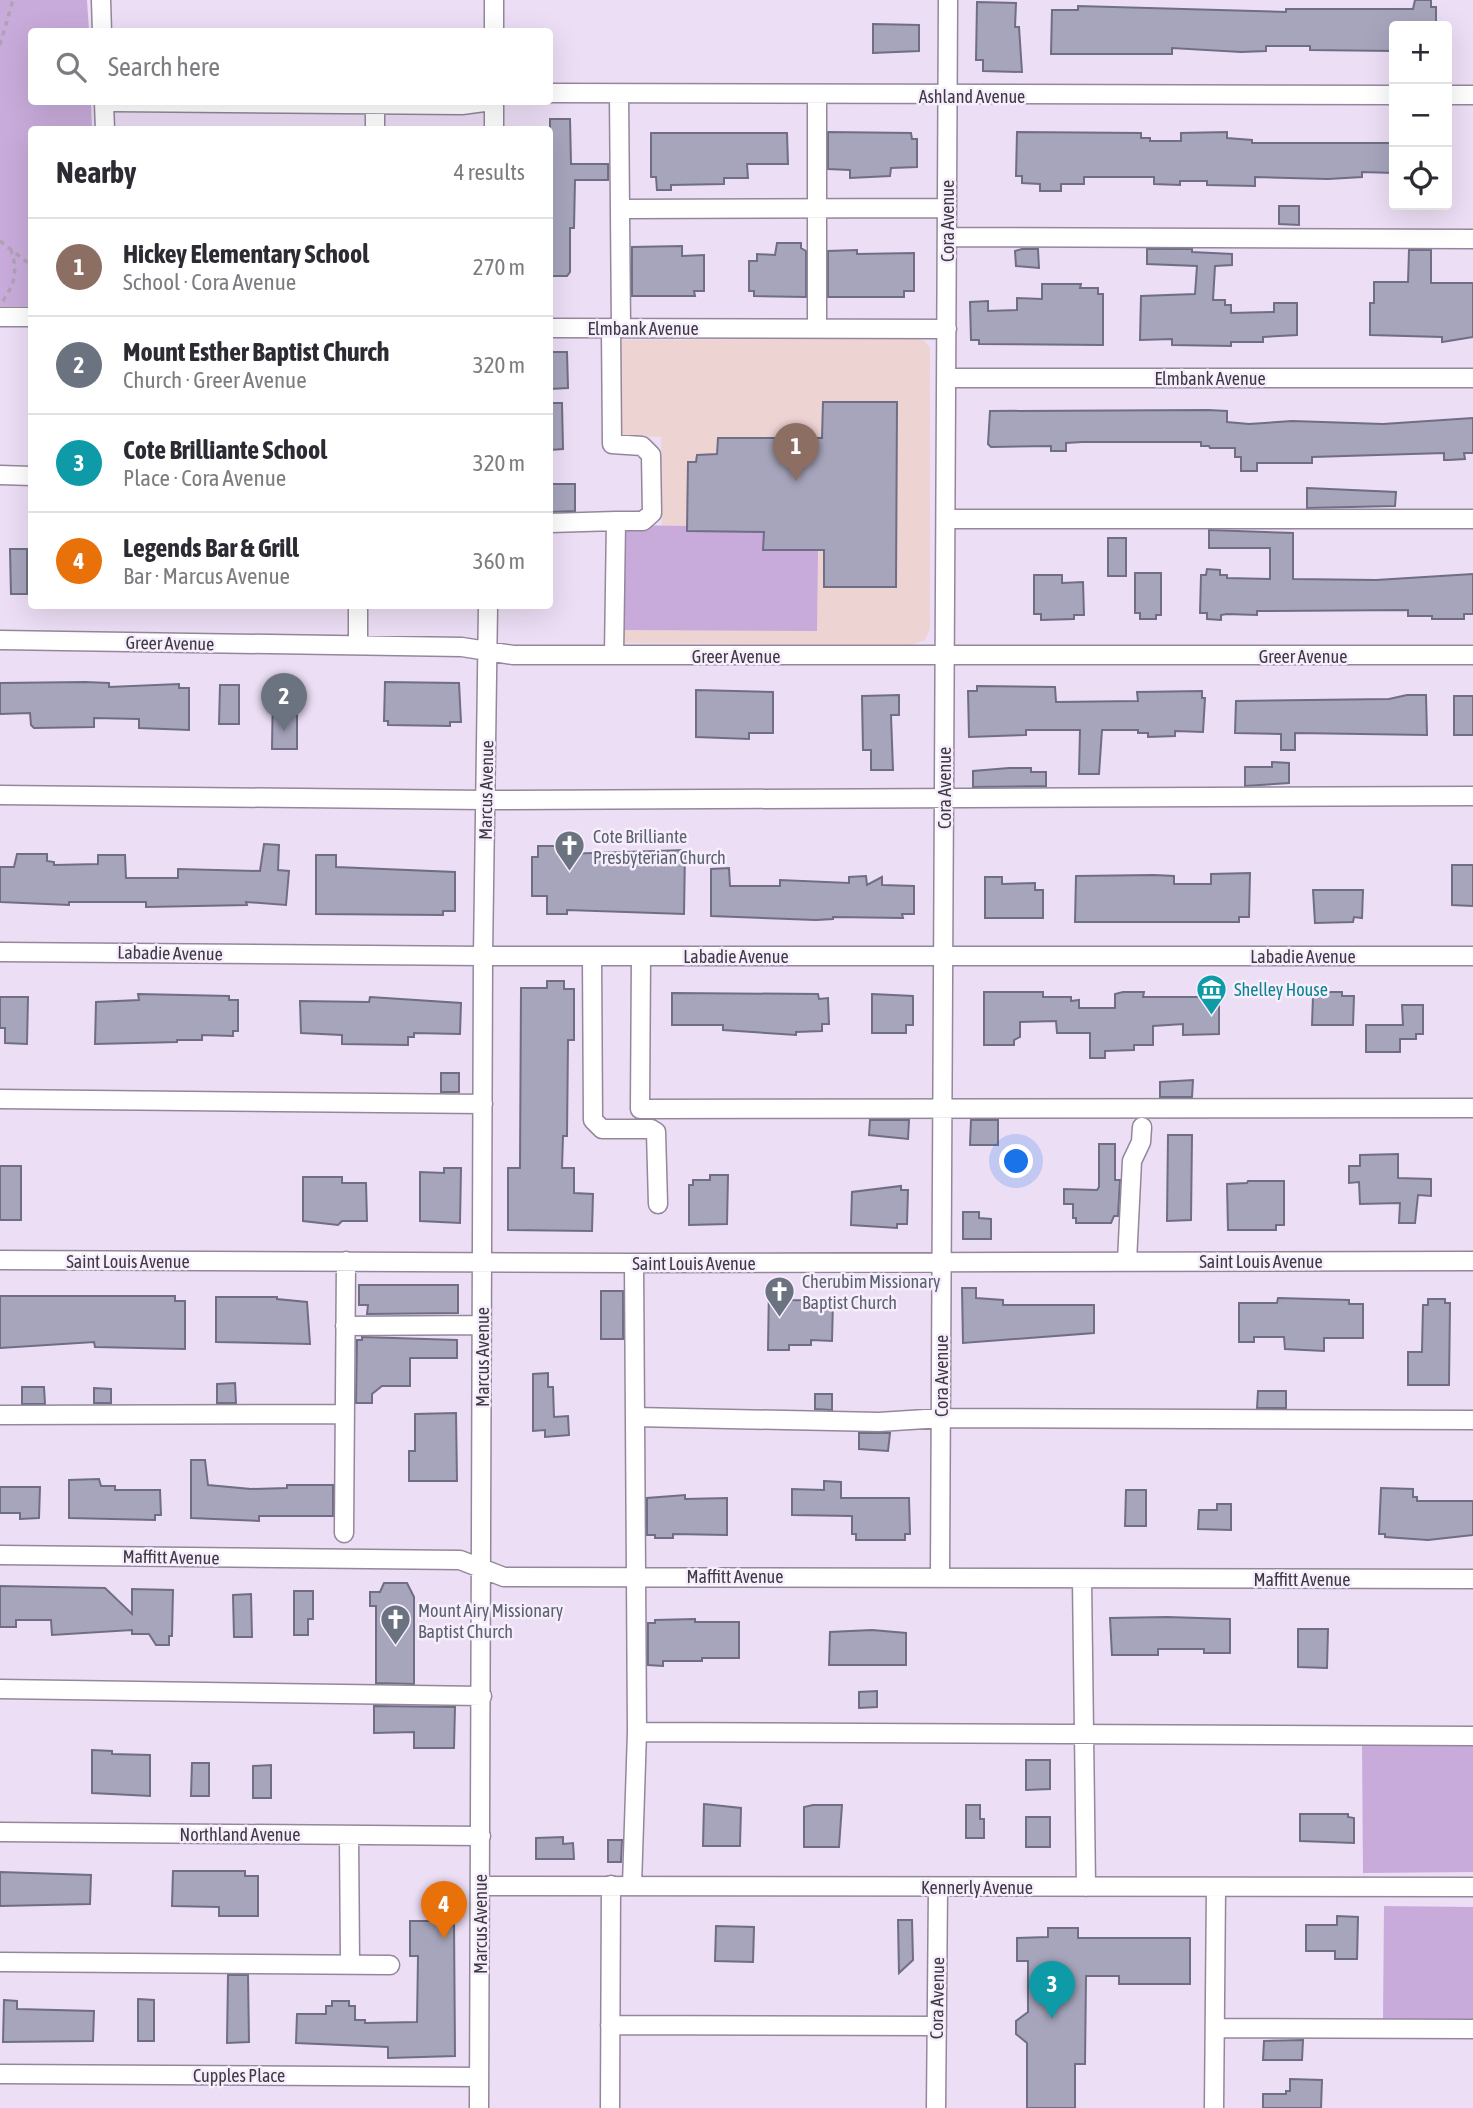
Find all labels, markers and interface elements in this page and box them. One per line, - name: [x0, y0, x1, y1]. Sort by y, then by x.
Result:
- map controls: [1389, 21, 1452, 210]
- button: +: [1389, 21, 1452, 84]
- search box: [28, 28, 553, 105]
- icon: search: [52, 48, 90, 86]
- text: Search here: [108, 52, 220, 82]
- button: −: [1389, 84, 1452, 147]
- street label: Ashland Avenue: [919, 86, 1025, 107]
- button: locate: [1389, 147, 1452, 210]
- text: Nearby: [56, 155, 136, 189]
- text: 4 results: [454, 159, 525, 185]
- street label: Cora Avenue: [937, 180, 958, 262]
- text: Hickey Elementary School: [123, 239, 369, 269]
- text: 1: [74, 254, 84, 280]
- text: 270 m: [473, 254, 525, 280]
- text: School · Cora Avenue: [123, 269, 296, 295]
- street label: Elmbank Avenue: [587, 318, 699, 339]
- text: Mount Esther Baptist Church: [123, 337, 389, 367]
- text: 2: [74, 352, 84, 378]
- text: 320 m: [473, 352, 525, 378]
- text: Church · Greer Avenue: [123, 367, 307, 393]
- street label: Elmbank Avenue: [1154, 368, 1266, 389]
- pin: 1: [773, 423, 819, 481]
- text: Cote Brilliante School: [123, 435, 327, 465]
- text: 3: [74, 450, 84, 476]
- text: 320 m: [473, 450, 525, 476]
- text: Place · Cora Avenue: [123, 465, 286, 491]
- text: Legends Bar & Grill: [123, 533, 299, 563]
- text: 4: [74, 548, 84, 574]
- text: 360 m: [473, 548, 525, 574]
- text: Bar · Marcus Avenue: [123, 563, 290, 589]
- street label: Greer Avenue: [125, 632, 215, 654]
- street label: Greer Avenue: [692, 646, 780, 667]
- street label: Greer Avenue: [1259, 646, 1347, 667]
- pin: 2: [261, 673, 307, 731]
- street label: Marcus Avenue: [475, 740, 497, 840]
- street label: Cora Avenue: [934, 747, 955, 829]
- place label: Cote Brilliante Presbyterian Church: [593, 826, 726, 868]
- church icon: Cote Brilliante Presbyterian Church: [553, 829, 587, 873]
- street label: Labadie Avenue: [117, 942, 223, 964]
- street label: Labadie Avenue: [683, 946, 789, 967]
- street label: Labadie Avenue: [1250, 946, 1356, 967]
- museum icon: Shelley House: [1194, 972, 1228, 1016]
- place label: Shelley House: [1234, 979, 1328, 1000]
- your location: [999, 1144, 1033, 1178]
- street label: Saint Louis Avenue: [66, 1251, 190, 1272]
- street label: Saint Louis Avenue: [1199, 1251, 1323, 1272]
- street label: Saint Louis Avenue: [632, 1253, 756, 1274]
- place label: Cherubim Missionary Baptist Church: [802, 1271, 940, 1313]
- church icon: Cherubim Missionary Baptist Church: [762, 1274, 796, 1318]
- street label: Marcus Avenue: [472, 1307, 493, 1407]
- street label: Cora Avenue: [931, 1335, 952, 1417]
- street label: Maffitt Avenue: [122, 1546, 220, 1568]
- street label: Maffitt Avenue: [687, 1566, 783, 1587]
- street label: Maffitt Avenue: [1254, 1569, 1350, 1590]
- place label: Mount Airy Missionary Baptist Church: [418, 1600, 563, 1642]
- church icon: Mount Airy Missionary Baptist Church: [378, 1603, 412, 1647]
- street label: Northland Avenue: [180, 1824, 300, 1845]
- street label: Marcus Avenue: [470, 1874, 491, 1974]
- street label: Kennerly Avenue: [921, 1877, 1033, 1898]
- pin: 4: [421, 1881, 467, 1939]
- street label: Cora Avenue: [926, 1957, 948, 2039]
- pin: 3: [1029, 1961, 1075, 2019]
- street label: Cupples Place: [193, 2065, 285, 2086]

